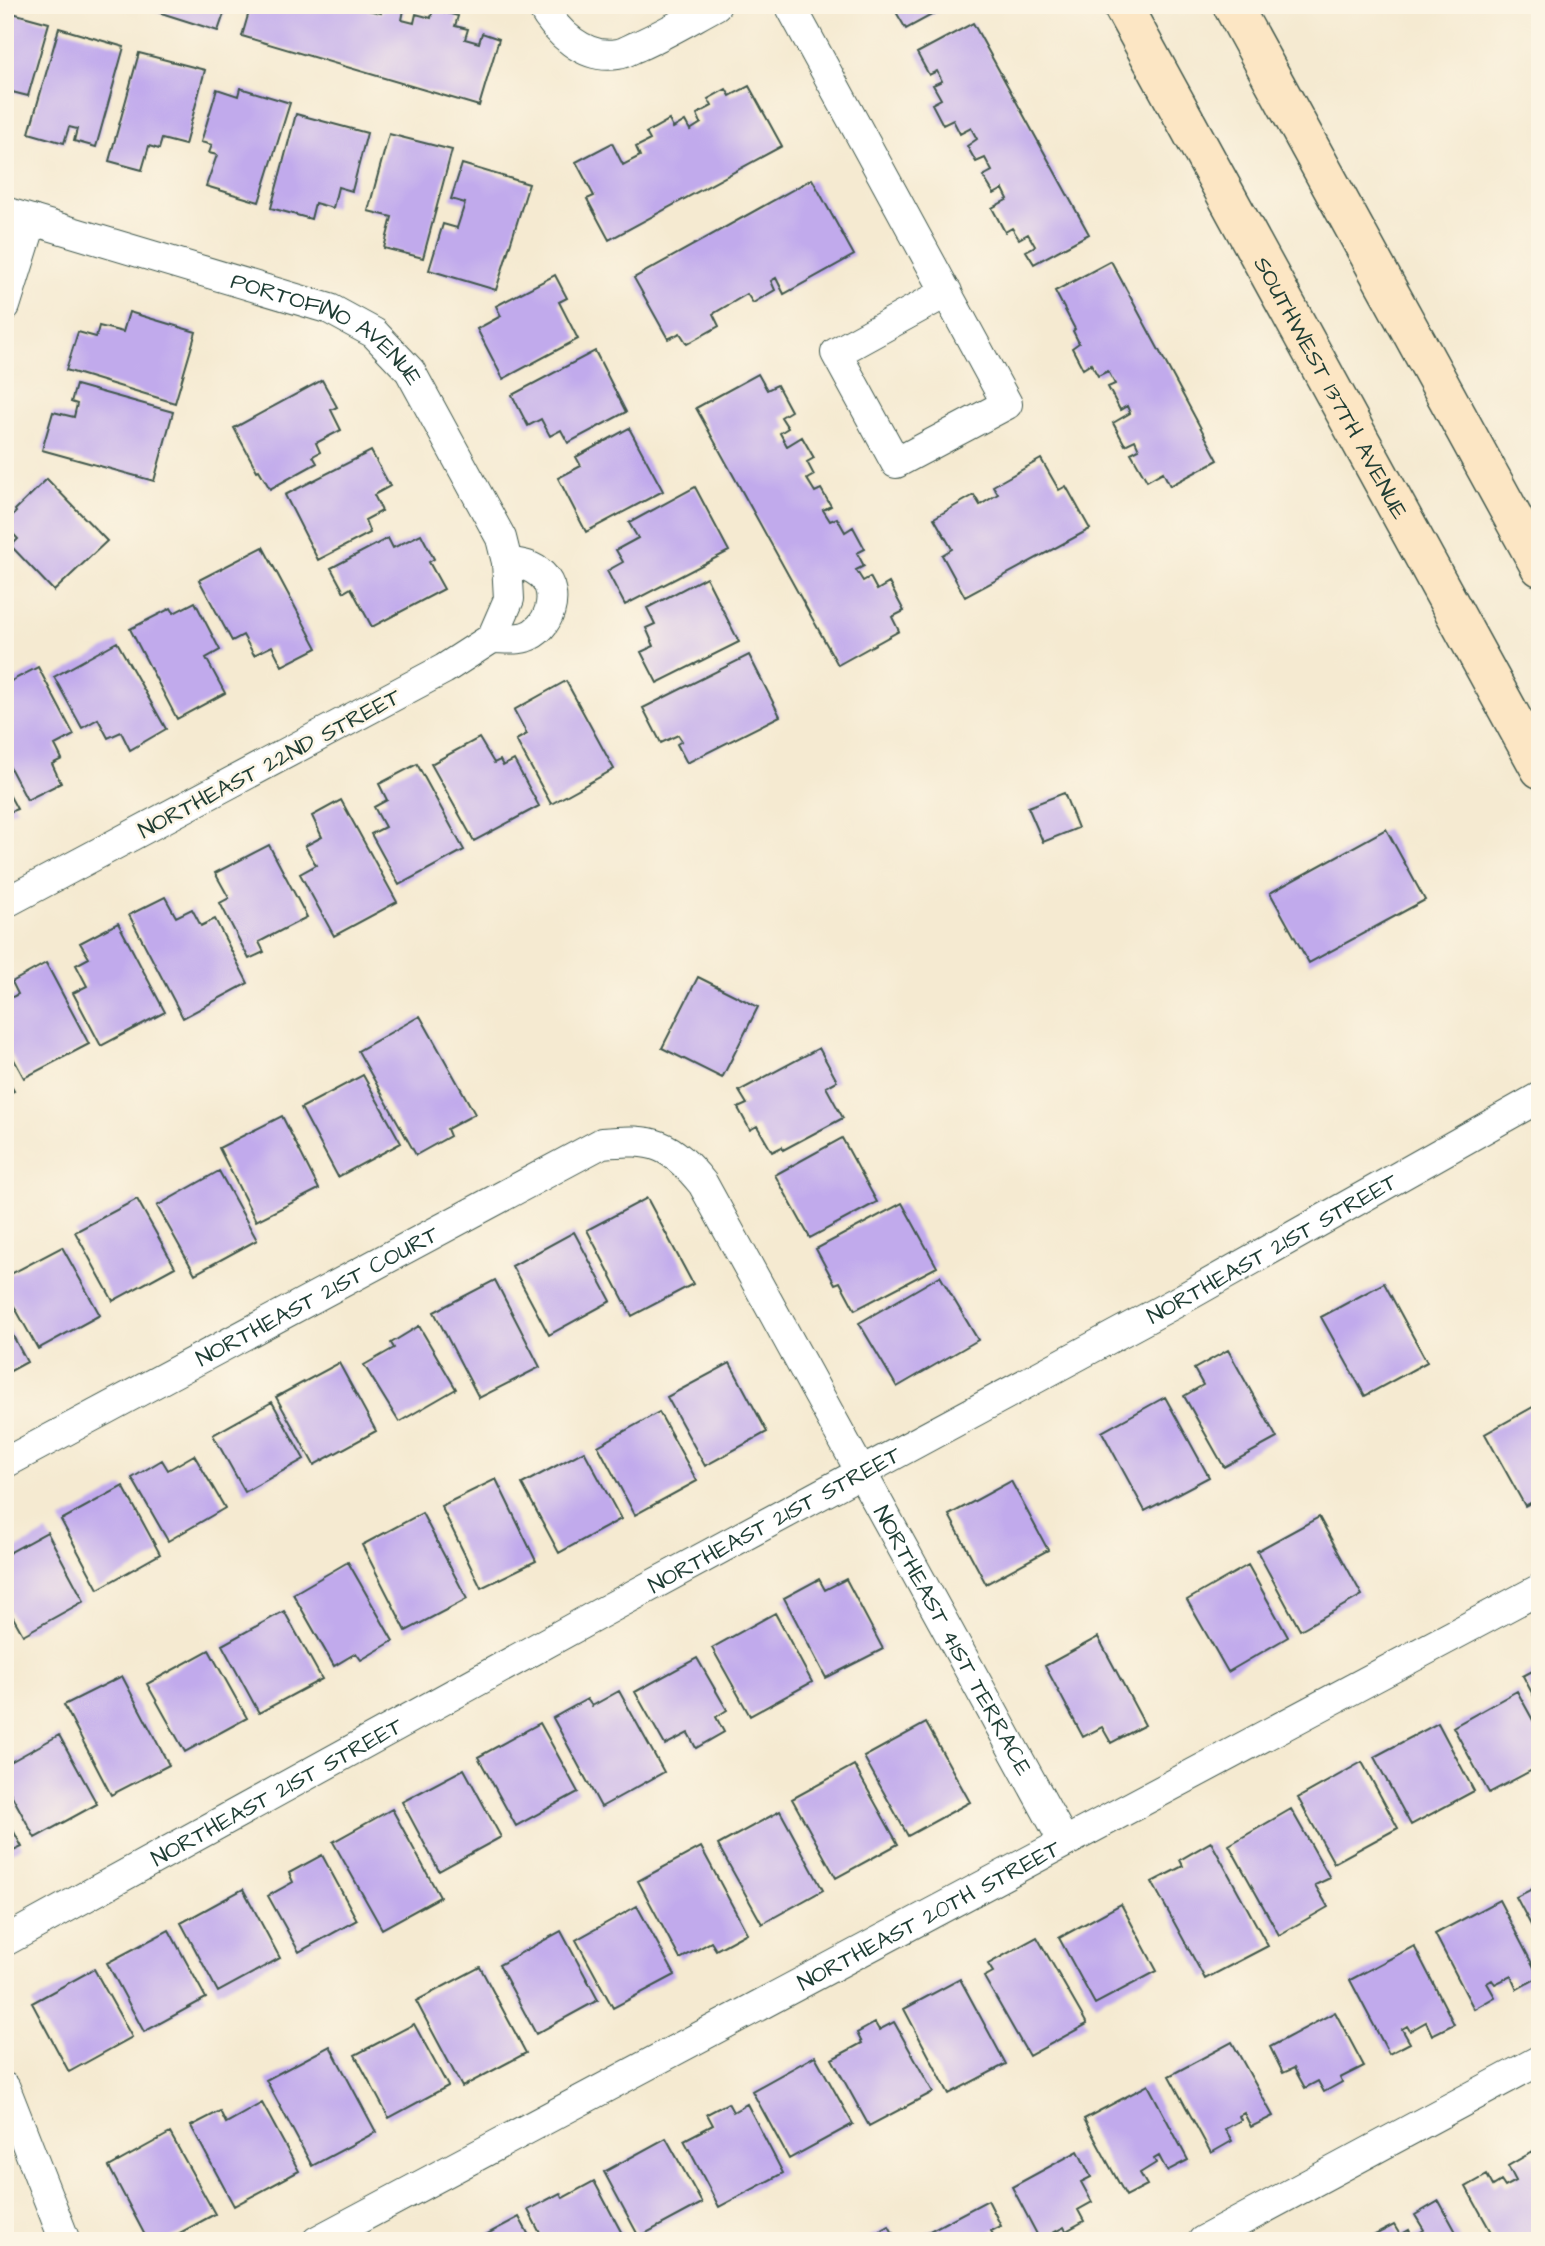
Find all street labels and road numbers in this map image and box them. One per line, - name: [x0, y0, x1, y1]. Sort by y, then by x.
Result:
- street label: SOUTHWEST 137TH AVENUE: [1246, 251, 1415, 525]
- street label: PORTOFINO AVENUE: [227, 265, 430, 391]
- street label: NORTHEAST 22ND STREET: [133, 681, 407, 847]
- street label: NORTHEAST 21ST STREET: [1141, 1165, 1404, 1332]
- street label: NORTHEAST 21ST COURT: [190, 1218, 445, 1375]
- street label: NORTHEAST 21ST STREET: [642, 1439, 907, 1602]
- street label: NORTHEAST 41ST TERRACE: [865, 1500, 1040, 1782]
- street label: NORTHEAST 21ST STREET: [145, 1710, 409, 1875]
- street label: NORTHEAST 20TH STREET: [792, 1832, 1067, 1999]

